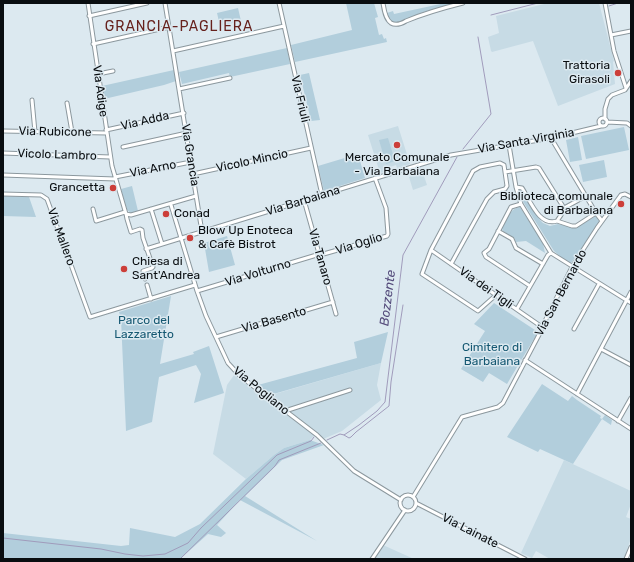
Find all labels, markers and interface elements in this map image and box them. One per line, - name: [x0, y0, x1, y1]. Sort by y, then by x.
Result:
- district label: GRANCIA-PAGLIERA: [105, 19, 253, 35]
- place label: Trattoria Girasoli: [563, 59, 610, 87]
- street label: Via Adige: [89, 64, 111, 118]
- marker: Trattoria Girasoli: [613, 68, 623, 78]
- street label: Via Friuli: [288, 74, 312, 124]
- street label: Via Adda: [119, 108, 171, 134]
- street label: Via Grancia: [178, 123, 202, 187]
- street label: Via Rubicone: [18, 124, 92, 140]
- street label: Via Santa Virginia: [477, 125, 575, 157]
- marker: Mercato Comunale - Via Barbaiana: [392, 140, 402, 150]
- street label: Vicolo Lambro: [17, 146, 97, 164]
- street label: Vicolo Mincio: [215, 146, 289, 176]
- place label: Mercato Comunale - Via Barbaiana: [345, 151, 449, 179]
- street label: Via Arno: [129, 157, 177, 181]
- place label: Grancetta: [49, 181, 105, 195]
- marker: Grancetta: [108, 183, 118, 193]
- street label: Via Barbaiana: [264, 183, 342, 219]
- place label: Biblioteca comunale di Barbaiana: [500, 190, 613, 218]
- marker: Biblioteca comunale di Barbaiana: [616, 199, 626, 209]
- street label: Via Mallero: [44, 206, 78, 268]
- place label: Conad: [174, 207, 210, 221]
- marker: Conad: [161, 209, 171, 219]
- place label: Blow Up Enoteca & Cafè Bistrot: [198, 224, 293, 252]
- street label: Via Tanaro: [305, 227, 335, 287]
- street label: Via Oglio: [334, 230, 384, 258]
- marker: Blow Up Enoteca & Cafè Bistrot: [185, 233, 195, 243]
- street label: Via San Bernardo: [532, 247, 590, 339]
- place label: Chiesa di Sant'Andrea: [132, 255, 200, 283]
- street label: Via Volturno: [223, 256, 293, 290]
- marker: Chiesa di Sant'Andrea: [119, 264, 129, 274]
- street label: Via dei Tigli: [456, 264, 516, 312]
- water label: Bozzente: [377, 269, 399, 327]
- street label: Via Basento: [240, 304, 308, 336]
- park label: Parco del Lazzaretto: [114, 314, 174, 342]
- park label: Cimitero di Barbaiana: [462, 341, 522, 369]
- street label: Via Pogliano: [230, 364, 292, 418]
- street label: Via Lainate: [439, 511, 501, 551]

